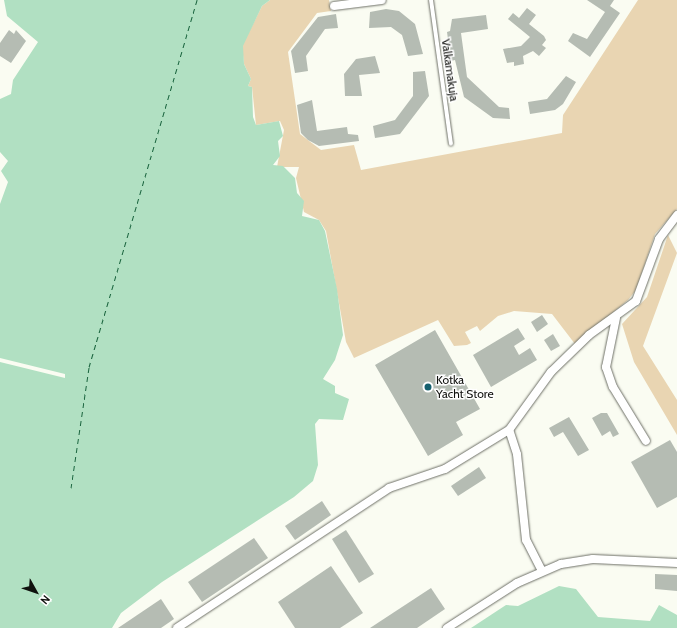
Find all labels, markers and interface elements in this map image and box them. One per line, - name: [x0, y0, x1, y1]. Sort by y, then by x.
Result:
- street label: Valkamakuja: [439, 38, 461, 102]
- place label: Kotka Yacht Store: [436, 373, 494, 401]
- marker: Kotka Yacht Store: [423, 382, 433, 392]
- north arrow: [16, 572, 56, 612]
- text: N: [37, 592, 53, 607]

